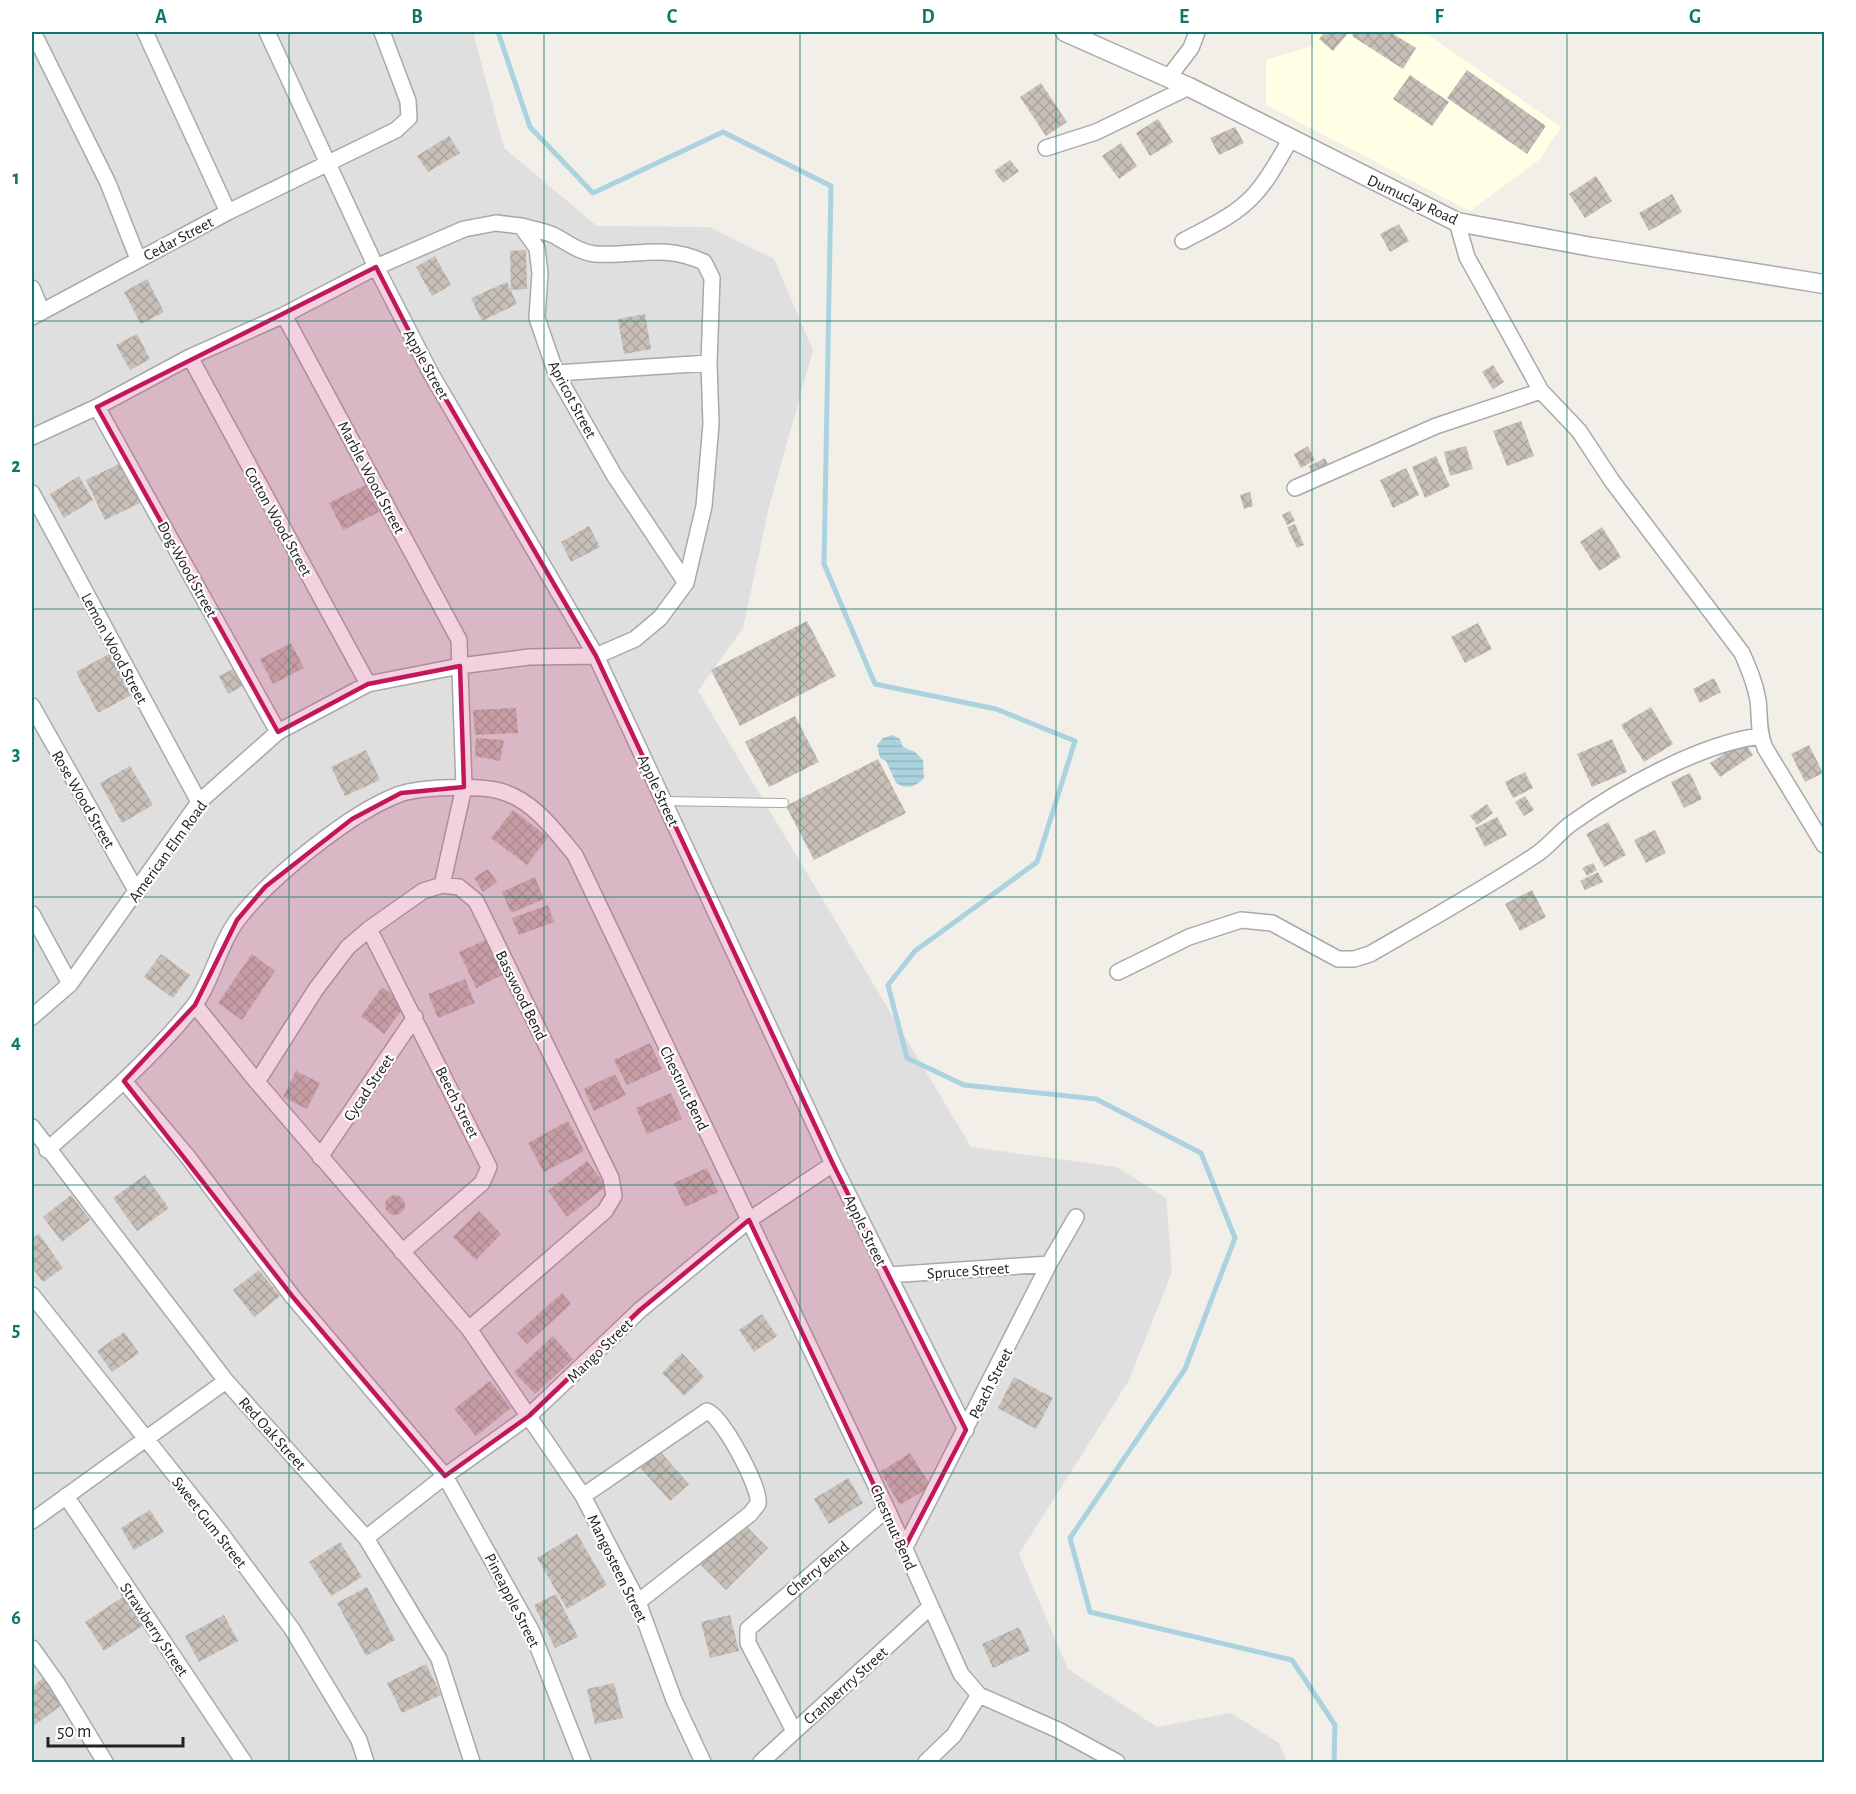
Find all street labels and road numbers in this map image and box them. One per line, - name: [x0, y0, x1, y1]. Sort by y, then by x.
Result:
- street label: Dumuclay Road: [1364, 172, 1460, 229]
- street label: Cedar Street: [141, 214, 216, 264]
- street label: Apple Street: [400, 327, 452, 402]
- street label: Apricot Street: [545, 358, 599, 441]
- street label: Marble Wood Street: [335, 419, 408, 536]
- street label: Cotton Wood Street: [241, 464, 315, 579]
- street label: Dog Wood Street: [154, 519, 220, 620]
- street label: Lemon Wood Street: [78, 590, 150, 707]
- street label: Rose Wood Street: [49, 748, 118, 851]
- street label: Apple Street: [635, 752, 682, 829]
- street label: American Elm Road: [126, 798, 210, 905]
- street label: Basswood Bend: [493, 948, 550, 1043]
- street label: Chestnut Bend: [657, 1044, 711, 1133]
- street label: Cycad Street: [341, 1051, 398, 1124]
- street label: Beech Street: [432, 1064, 482, 1141]
- street label: Apple Street: [841, 1192, 889, 1268]
- street label: Spruce Street: [926, 1260, 1010, 1282]
- street label: Mango Street: [564, 1316, 635, 1386]
- street label: Peach Street: [966, 1345, 1016, 1421]
- street label: Red Oak Street: [236, 1394, 309, 1473]
- street label: Sweet Gum Street: [169, 1474, 250, 1571]
- street label: Chestnut Bend: [867, 1482, 919, 1572]
- street label: Mangosteen Street: [584, 1512, 650, 1625]
- street label: Cherry Bend: [783, 1538, 853, 1600]
- street label: Pineapple Street: [482, 1551, 543, 1650]
- street label: Strawberry Street: [116, 1580, 191, 1680]
- street label: Cranberrry Street: [801, 1644, 891, 1728]

